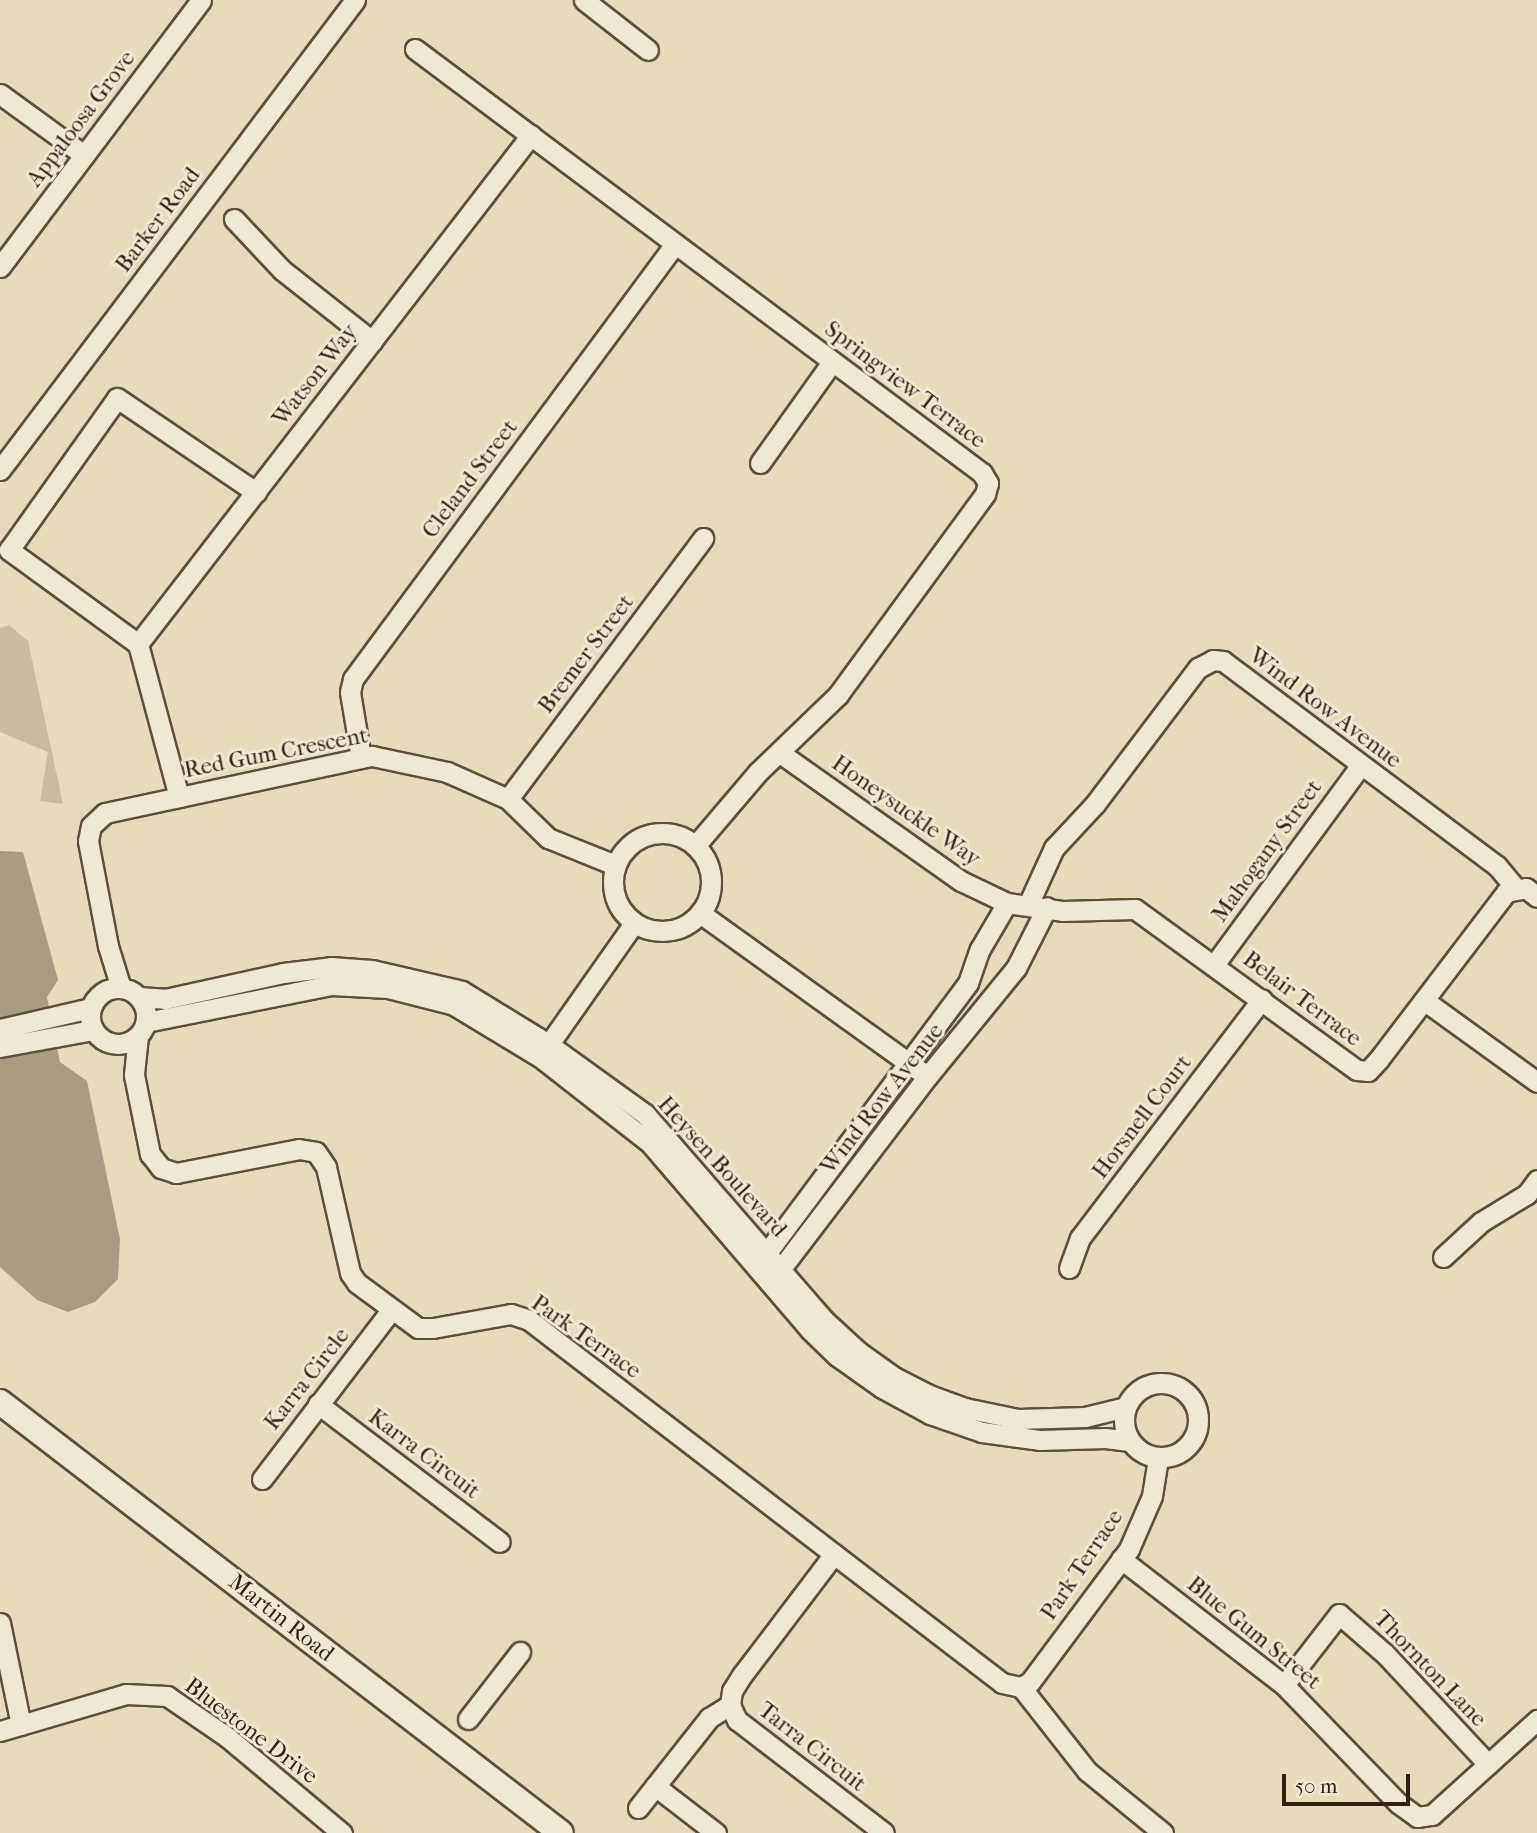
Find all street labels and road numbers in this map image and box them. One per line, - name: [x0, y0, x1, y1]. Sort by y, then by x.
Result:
- street label: Appaloosa Grove: [21, 45, 141, 193]
- street label: Barker Road: [110, 162, 206, 278]
- street label: Springview Terrace: [819, 315, 991, 455]
- street label: Watson Way: [267, 319, 363, 431]
- street label: Cleland Street: [416, 414, 524, 544]
- street label: Bremer Street: [532, 589, 640, 719]
- street label: Wind Row Avenue: [1243, 642, 1407, 774]
- street label: Red Gum Crescent: [182, 722, 370, 784]
- street label: Honeysuckle Way: [826, 749, 986, 873]
- street label: Mahogany Street: [1206, 774, 1328, 928]
- street label: Belair Terrace: [1237, 945, 1367, 1053]
- street label: Wind Row Avenue: [815, 1018, 949, 1180]
- street label: Horsnell Court: [1086, 1050, 1198, 1184]
- street label: Heysen Boulevard: [652, 1091, 792, 1243]
- street label: Park Terrace: [526, 1289, 646, 1385]
- street label: Karra Circle: [259, 1322, 355, 1436]
- street label: Karra Circuit: [363, 1403, 485, 1505]
- street label: Park Terrace: [1035, 1505, 1129, 1625]
- street label: Martin Road: [223, 1568, 339, 1668]
- street label: Blue Gum Street: [1181, 1571, 1327, 1695]
- street label: Thornton Lane: [1368, 1605, 1492, 1733]
- street label: Bluestone Drive: [179, 1672, 323, 1790]
- street label: Tarra Circuit: [753, 1696, 871, 1798]

